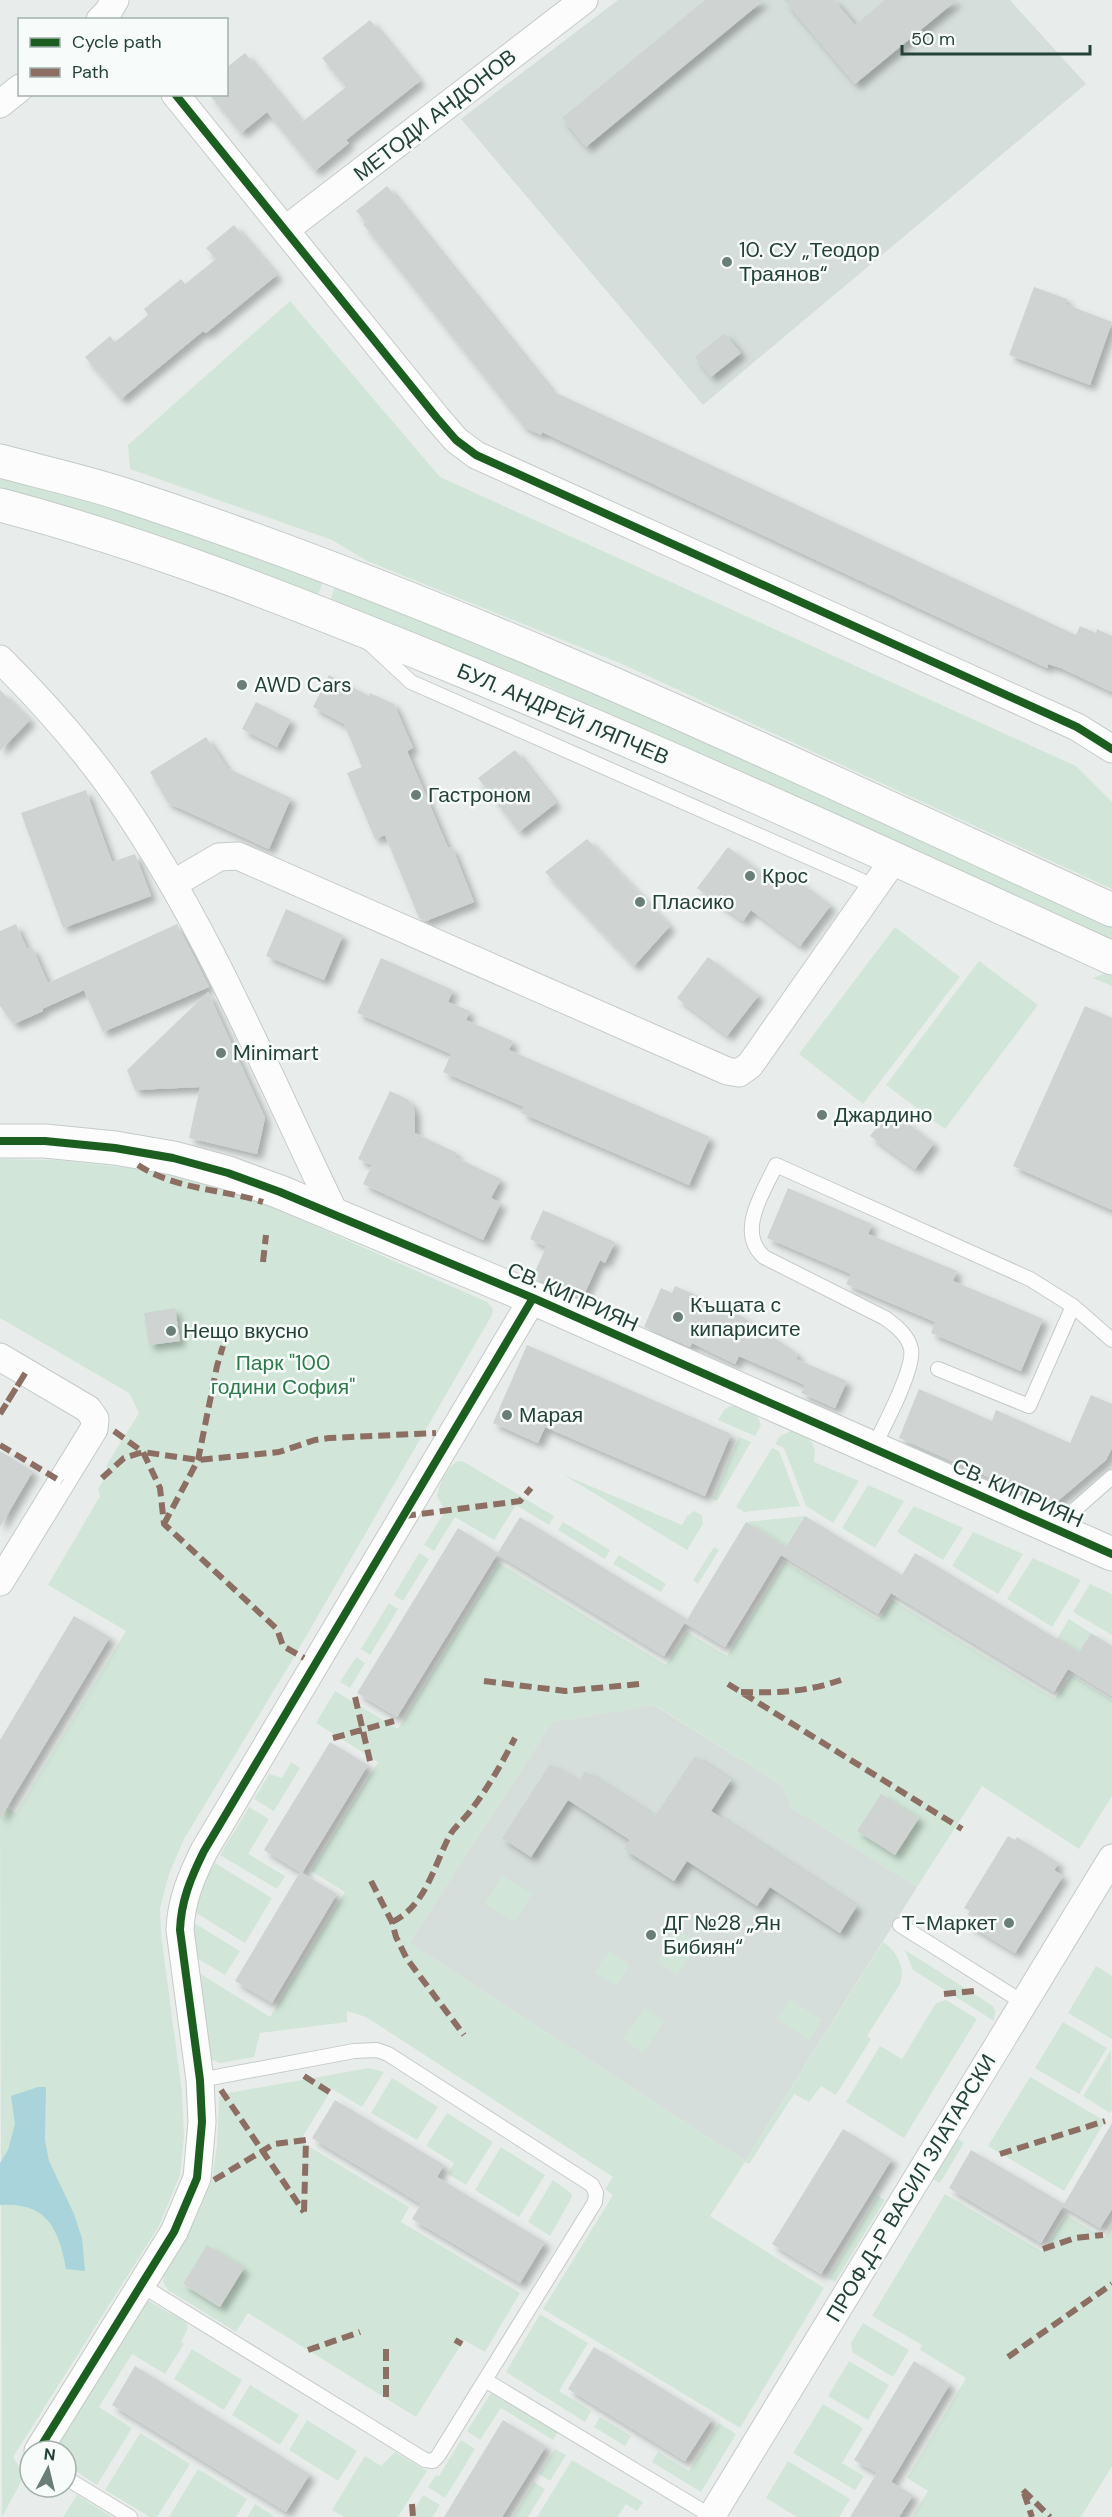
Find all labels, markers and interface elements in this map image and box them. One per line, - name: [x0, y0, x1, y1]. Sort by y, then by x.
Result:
- legend: [18, 18, 228, 96]
- scale bar: [902, 18, 1090, 56]
- text: 50 m: [911, 27, 955, 51]
- text: Cycle path: [72, 30, 162, 54]
- street label: МЕТОДИ АНДОНОВ: [348, 43, 522, 187]
- text: Path: [72, 60, 109, 84]
- place label: 10. СУ „Теодор Траянов“: [739, 236, 880, 288]
- marker: 10. СУ „Теодор Траянов“: [720, 255, 734, 269]
- street label: БУЛ. АНДРЕЙ ЛЯПЧЕВ: [453, 657, 673, 771]
- place label: AWD Cars: [254, 671, 352, 699]
- marker: AWD Cars: [235, 678, 249, 692]
- place label: Гастроном: [428, 781, 531, 809]
- marker: Гастроном: [409, 788, 423, 802]
- place label: Крос: [762, 862, 808, 890]
- marker: Крос: [743, 869, 757, 883]
- place label: Пласико: [652, 888, 734, 916]
- marker: Пласико: [633, 895, 647, 909]
- place label: Minimart: [233, 1039, 319, 1067]
- marker: Minimart: [214, 1046, 228, 1060]
- place label: Джардино: [834, 1101, 932, 1129]
- marker: Джардино: [815, 1108, 829, 1122]
- street label: СВ. КИПРИЯН: [503, 1256, 643, 1338]
- place label: Къщата с кипарисите: [690, 1291, 801, 1343]
- marker: Къщата с кипарисите: [671, 1310, 685, 1324]
- place label: Нещо вкусно: [183, 1317, 309, 1345]
- marker: Нещо вкусно: [164, 1324, 178, 1338]
- park label: Парк "100 години София": [211, 1349, 355, 1401]
- place label: Марая: [519, 1401, 583, 1429]
- marker: Марая: [500, 1408, 514, 1422]
- street label: СВ. КИПРИЯН: [948, 1452, 1088, 1534]
- place label: ДГ №28 „Ян Бибиян“: [663, 1909, 781, 1961]
- place label: Т-Маркет: [902, 1909, 997, 1937]
- marker: Т-Маркет: [1002, 1916, 1016, 1930]
- marker: ДГ №28 „Ян Бибиян“: [644, 1928, 658, 1942]
- street label: ПРОФ.Д-Р ВАСИЛ ЗЛАТАРСКИ: [820, 2049, 1002, 2327]
- north arrow: [18, 2439, 78, 2499]
- text: N: [43, 2443, 57, 2466]

